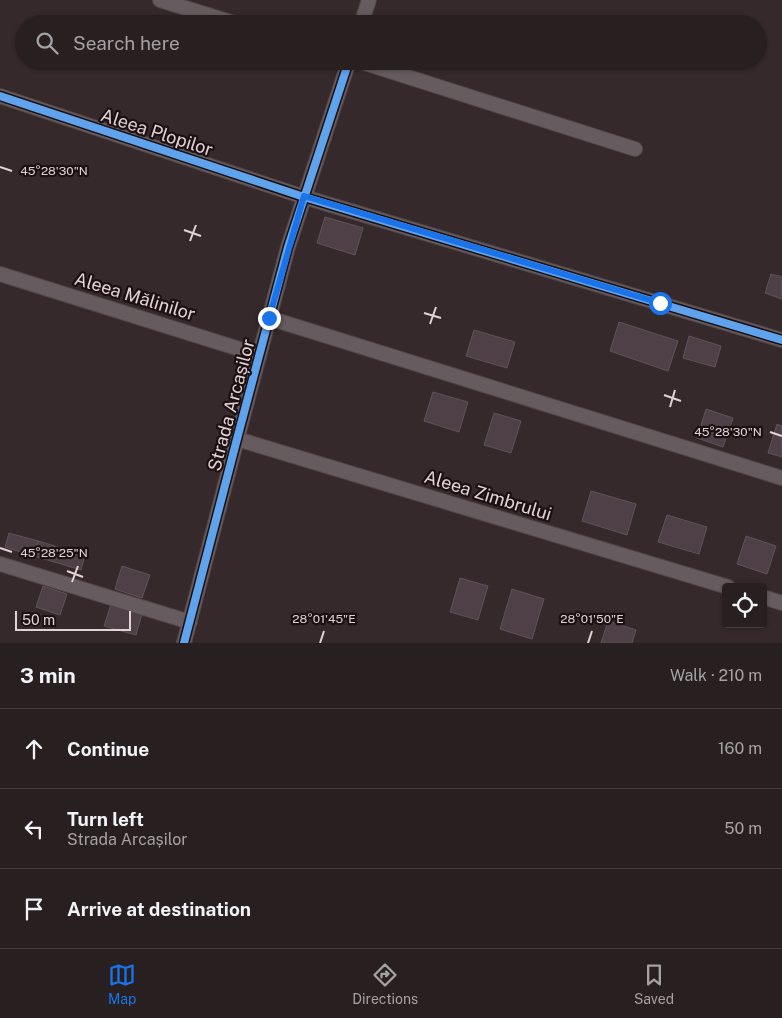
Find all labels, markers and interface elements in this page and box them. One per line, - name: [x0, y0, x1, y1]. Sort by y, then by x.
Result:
- search box: [15, 15, 767, 70]
- icon: search: [33, 29, 61, 57]
- text: Search here: [73, 32, 180, 54]
- street label: Aleea Plopilor: [98, 104, 216, 160]
- text: 45°28'30"N: [20, 164, 88, 178]
- street label: Aleea Mălinilor: [72, 268, 198, 324]
- route start: [649, 292, 672, 315]
- route end: [258, 307, 281, 330]
- street label: Strada Arcașilor: [203, 337, 259, 473]
- text: 45°28'30"N: [694, 425, 762, 439]
- street label: Aleea Zimbrului: [422, 466, 554, 524]
- text: 45°28'25"N: [20, 546, 88, 560]
- map controls: [722, 583, 767, 628]
- button: locate: [722, 583, 767, 628]
- scale bar: [15, 608, 131, 631]
- text: 50 m: [22, 612, 55, 628]
- text: 28°01'45"E: [292, 612, 356, 626]
- text: 28°01'50"E: [560, 612, 624, 626]
- text: 3 min: [20, 663, 76, 688]
- text: Walk · 210 m: [670, 666, 762, 685]
- icon: ahead: [20, 735, 48, 763]
- text: Continue: [67, 738, 149, 760]
- text: 160 m: [718, 739, 762, 758]
- text: Turn left: [67, 808, 144, 830]
- icon: left: [20, 815, 48, 843]
- text: 50 m: [724, 819, 762, 838]
- text: Strada Arcașilor: [67, 830, 187, 849]
- icon: arrive: [20, 895, 48, 923]
- text: Arrive at destination: [67, 898, 251, 920]
- tab: Map: [108, 961, 136, 1007]
- tab: Directions: [352, 961, 418, 1007]
- tab: Saved: [634, 961, 674, 1007]

